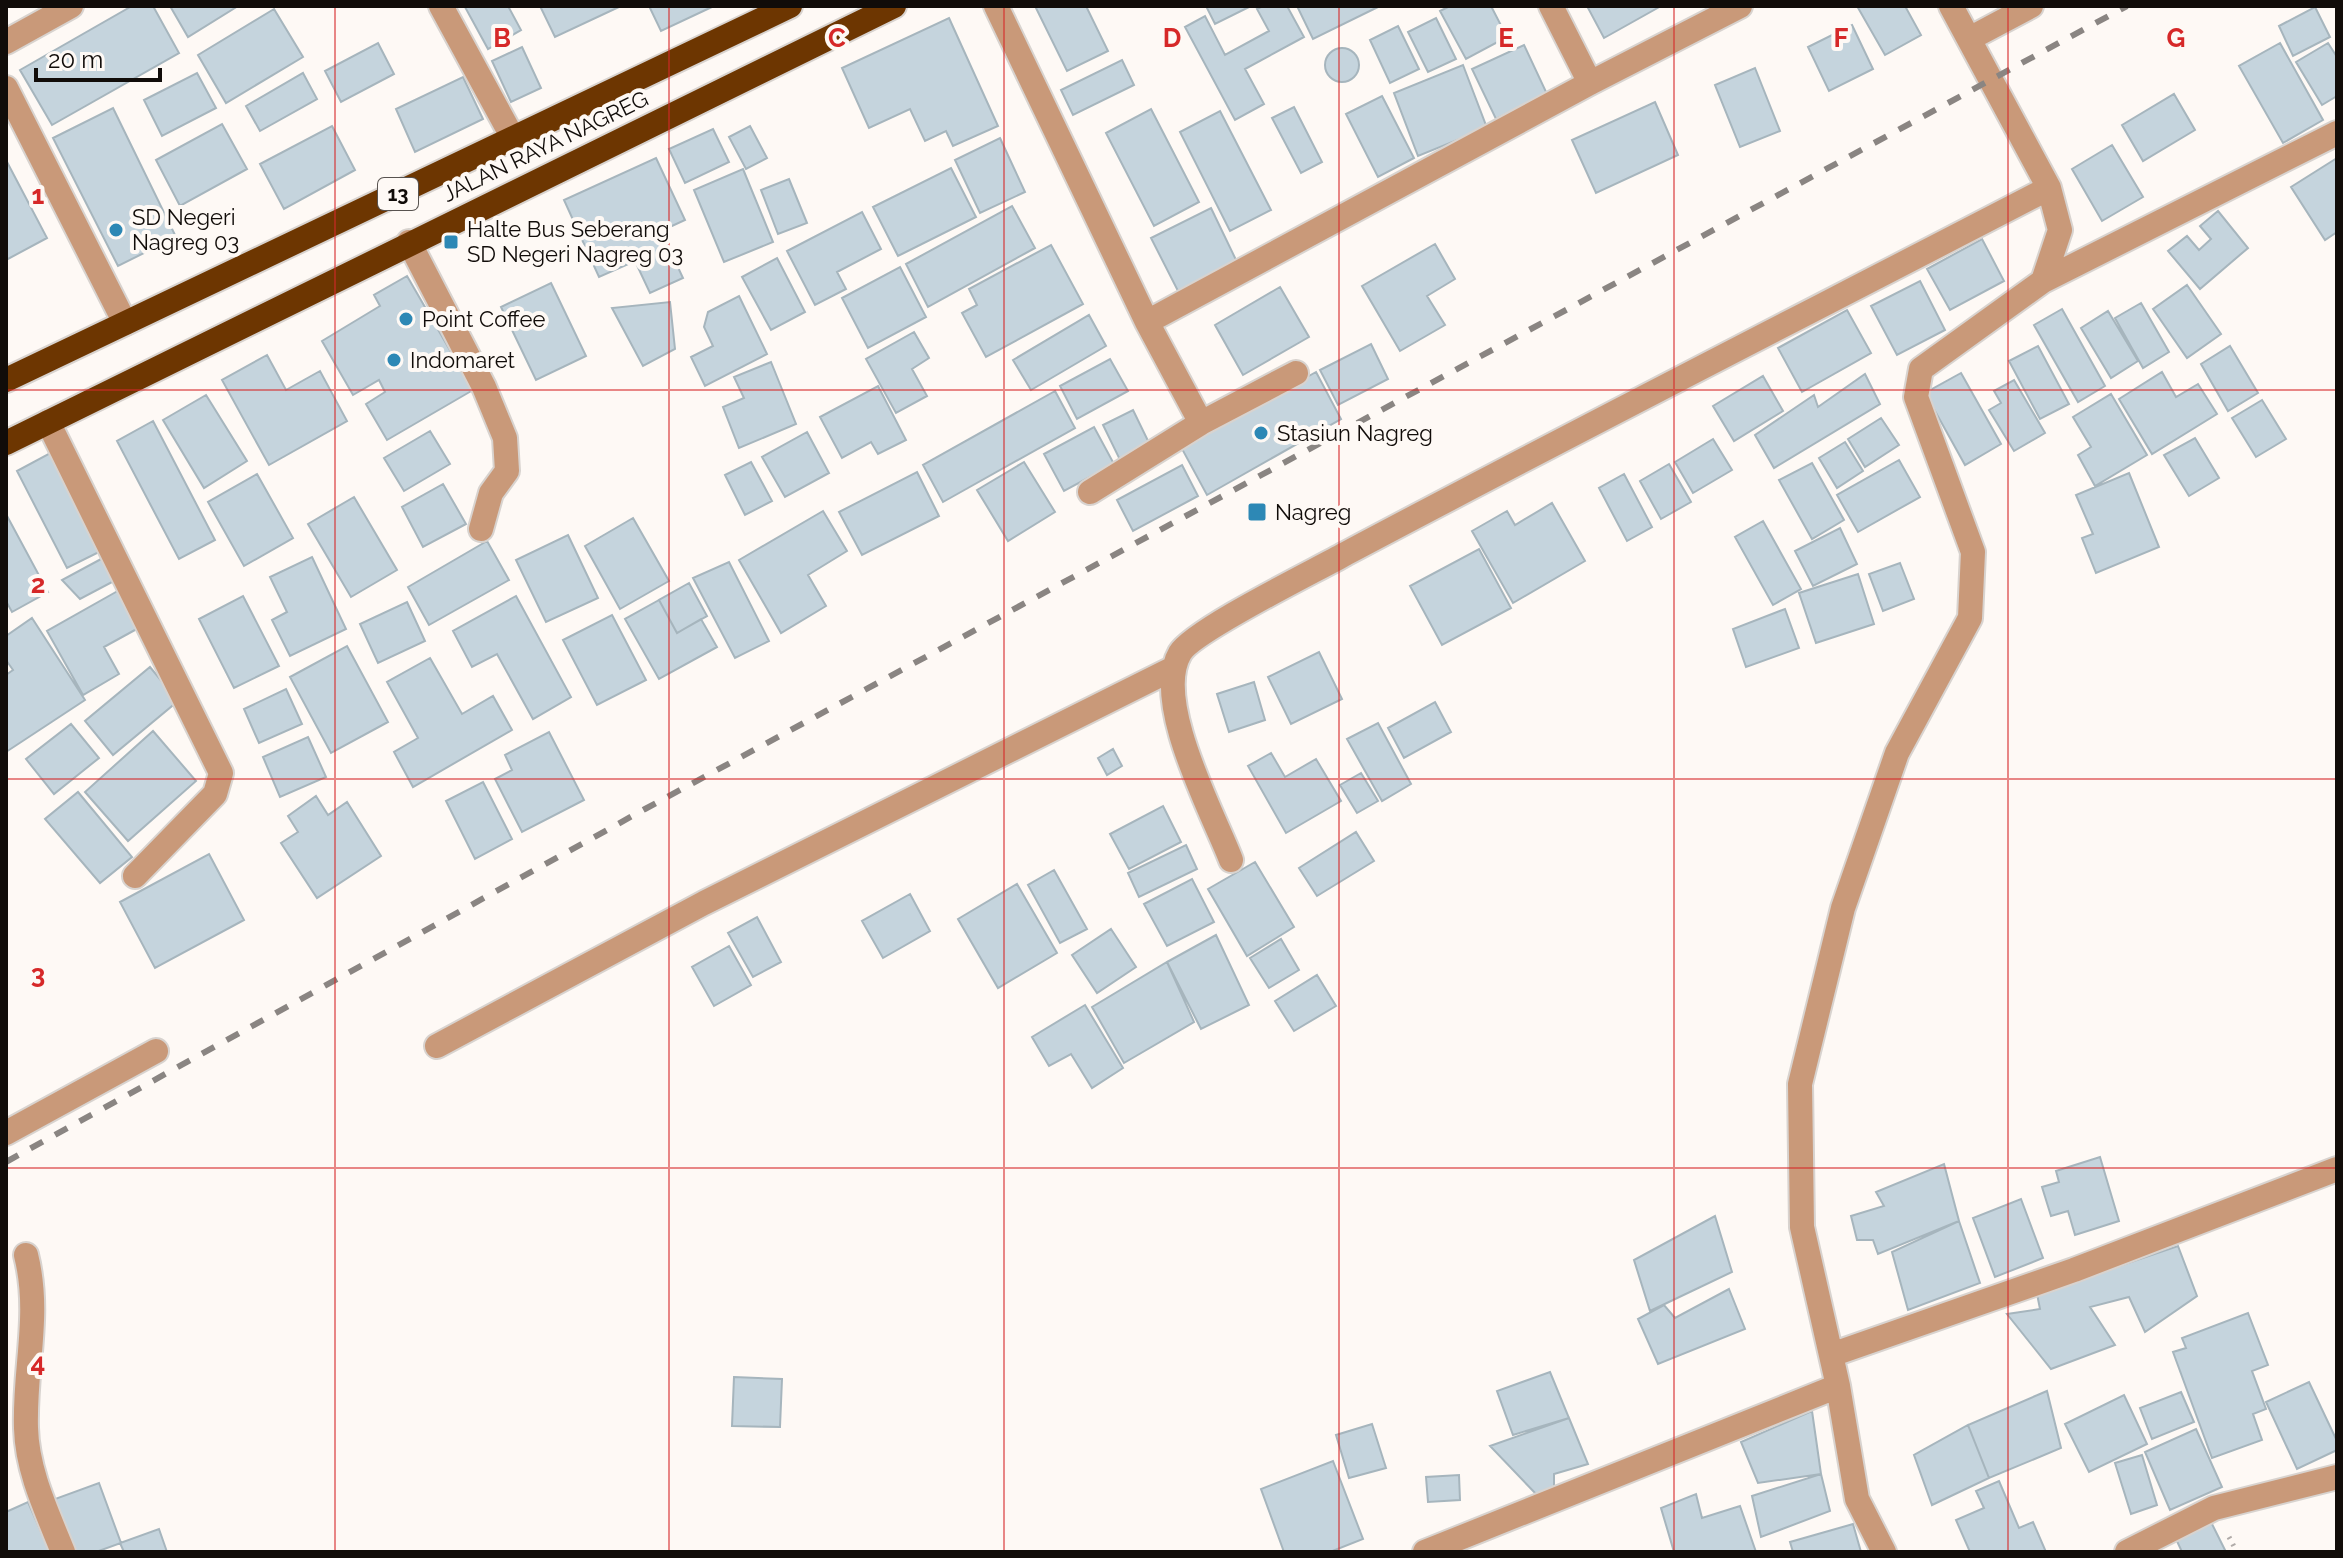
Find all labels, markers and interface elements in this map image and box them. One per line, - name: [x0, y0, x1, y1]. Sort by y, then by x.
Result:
- text: B: [493, 23, 511, 53]
- text: C: [828, 23, 846, 53]
- text: D: [1163, 23, 1181, 53]
- text: E: [1498, 23, 1514, 53]
- text: F: [1834, 23, 1849, 53]
- text: G: [2167, 23, 2185, 53]
- scale bar: [36, 32, 160, 82]
- text: 20 m: [48, 45, 103, 74]
- street label: JALAN RAYA NAGREG: [438, 85, 652, 207]
- road number: 13: [378, 178, 418, 210]
- text: 1: [32, 180, 45, 210]
- place label: SD Negeri Nagreg 03: [132, 204, 239, 255]
- place label: Halte Bus Seberang SD Negeri Nagreg 03: [467, 216, 683, 267]
- marker: SD Negeri Nagreg 03: [107, 221, 125, 239]
- marker: Halte Bus Seberang SD Negeri Nagreg 03: [442, 233, 460, 251]
- place label: Point Coffee: [422, 306, 545, 332]
- marker: Point Coffee: [397, 310, 415, 328]
- place label: Indomaret: [410, 347, 515, 373]
- marker: Indomaret: [385, 351, 403, 369]
- place label: Stasiun Nagreg: [1277, 420, 1433, 446]
- marker: Stasiun Nagreg: [1252, 424, 1270, 442]
- place label: Nagreg: [1275, 499, 1351, 525]
- marker: Nagreg: [1246, 501, 1268, 523]
- text: 2: [31, 569, 45, 599]
- text: 3: [31, 959, 45, 989]
- text: 4: [31, 1348, 45, 1378]

